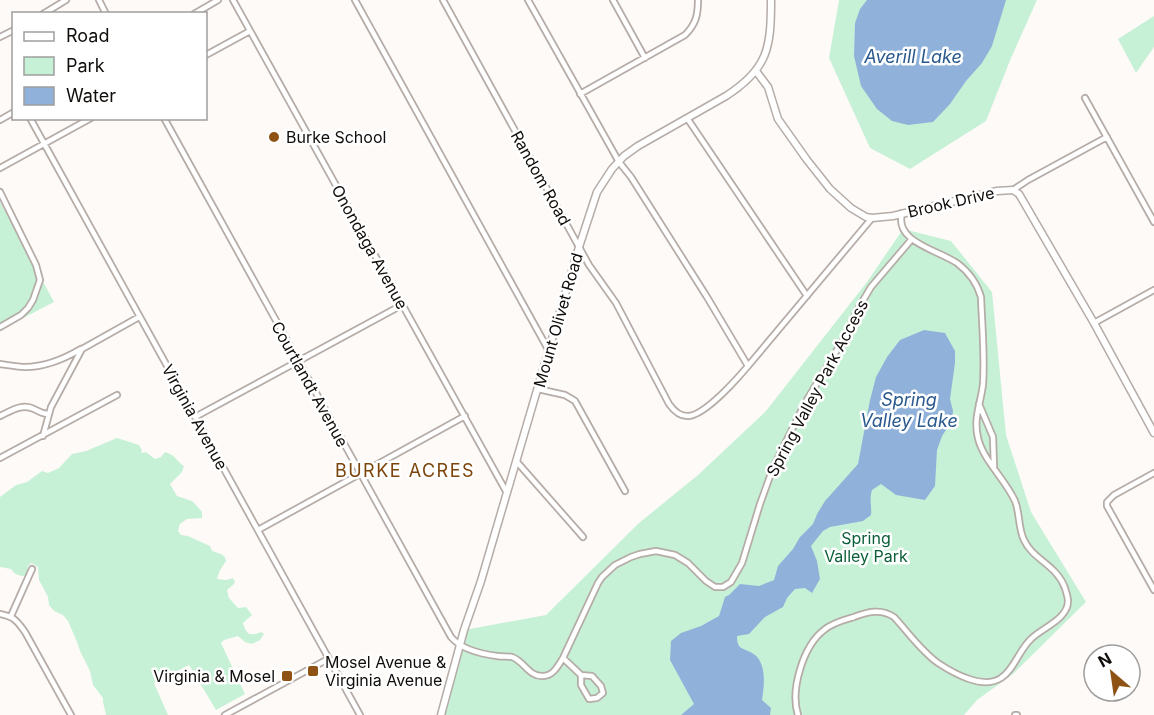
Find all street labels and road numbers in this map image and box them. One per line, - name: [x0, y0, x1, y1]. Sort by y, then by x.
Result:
- street label: Random Road: [507, 127, 575, 229]
- street label: Onondaga Avenue: [328, 181, 412, 313]
- street label: Brook Drive: [906, 182, 996, 222]
- street label: Mount Olivet Road: [529, 250, 587, 390]
- street label: Spring Valley Park Access: [762, 296, 872, 480]
- street label: Courtlandt Avenue: [267, 318, 353, 450]
- street label: Virginia Avenue: [158, 361, 232, 473]

